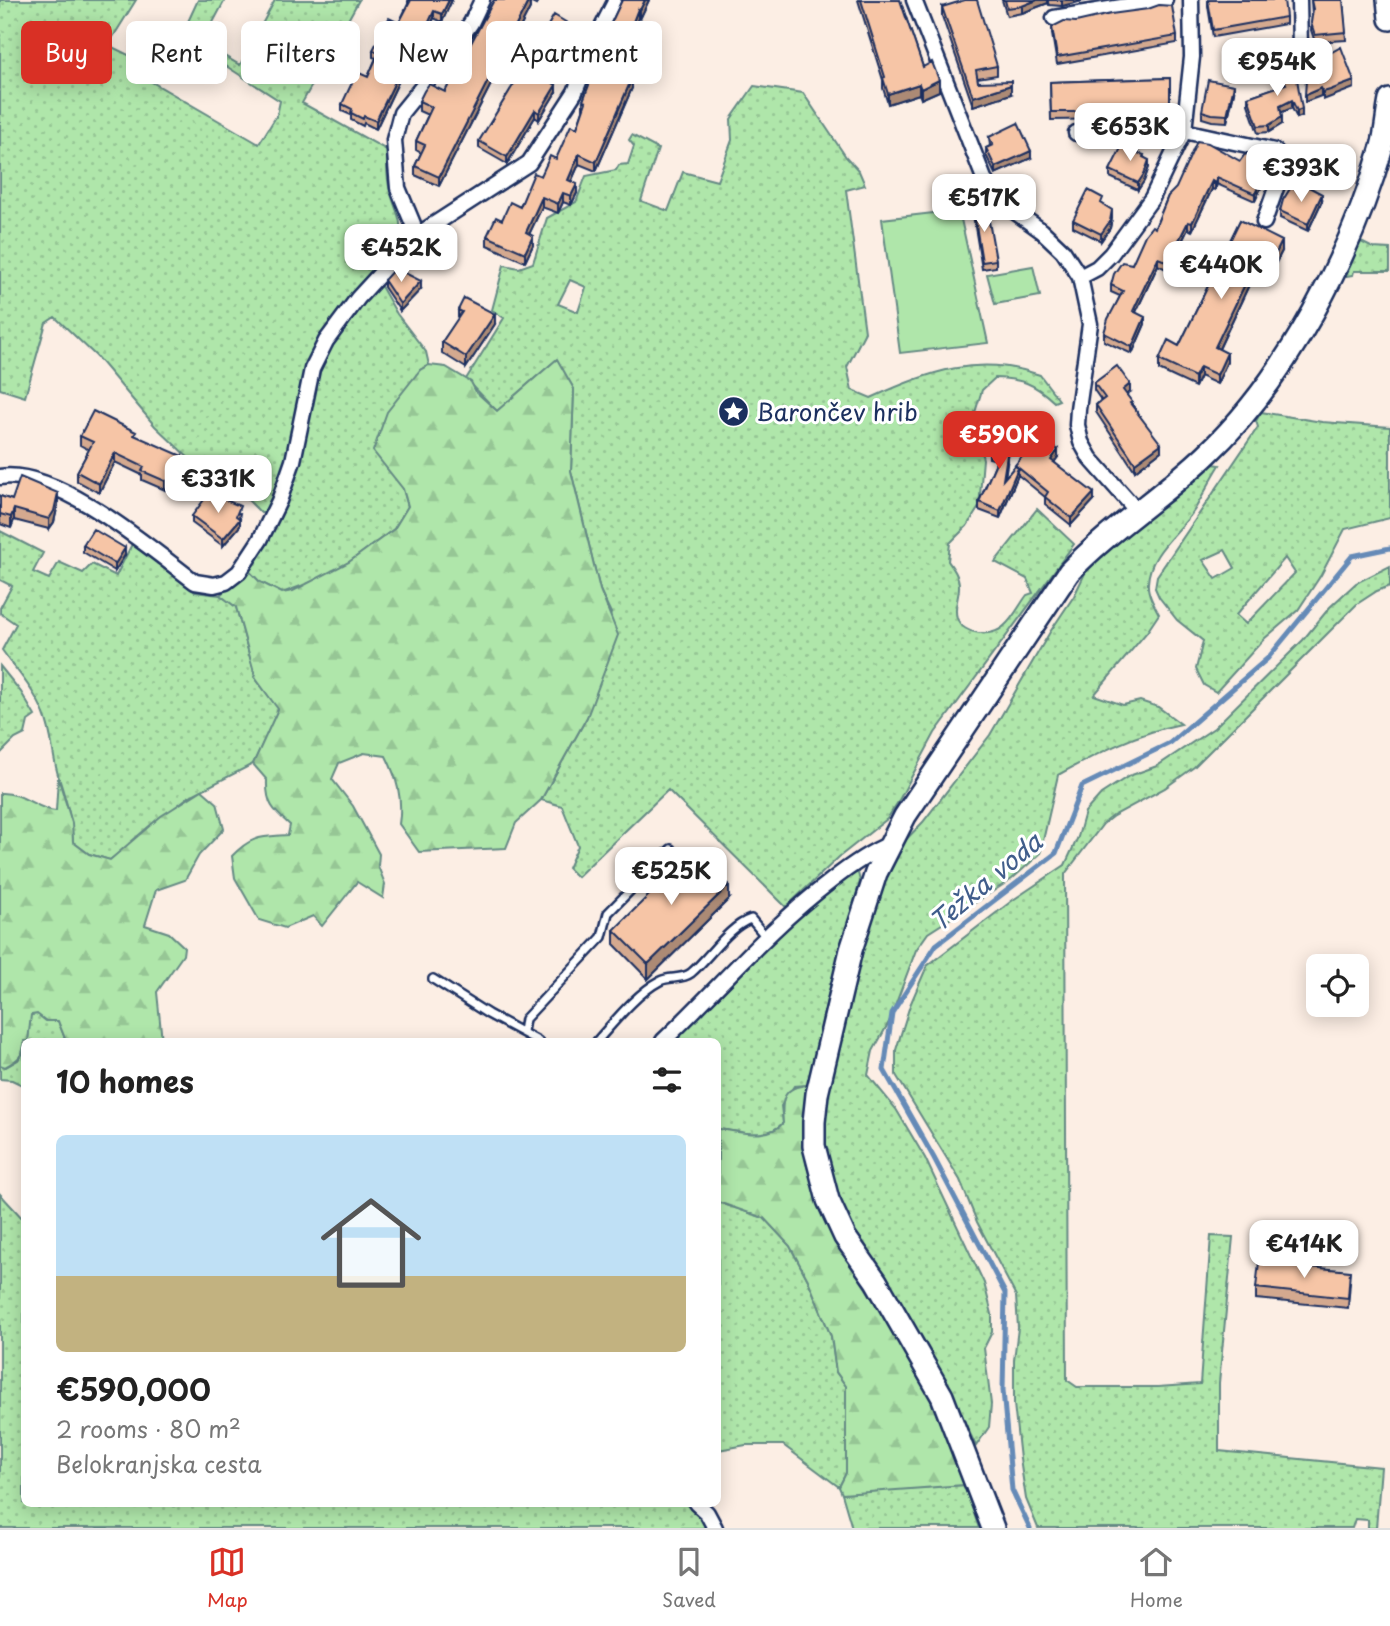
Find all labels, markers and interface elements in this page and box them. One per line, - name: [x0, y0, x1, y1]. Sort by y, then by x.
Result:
- chip: Buy: [21, 21, 112, 84]
- chip: Rent: [126, 21, 227, 84]
- chip: Filters: [241, 21, 360, 84]
- chip: New: [374, 21, 472, 84]
- chip: Apartment: [486, 21, 662, 84]
- pin: €954K: [1228, 38, 1326, 98]
- text: €954K: [1238, 43, 1316, 78]
- pin: €653K: [1081, 104, 1179, 163]
- text: €653K: [1090, 108, 1170, 143]
- pin: €393K: [1252, 144, 1350, 204]
- text: €393K: [1262, 149, 1340, 184]
- pin: €517K: [935, 174, 1033, 234]
- text: €517K: [948, 179, 1020, 214]
- pin: €452K: [352, 224, 450, 284]
- text: €452K: [360, 229, 442, 264]
- pin: €440K: [1172, 242, 1270, 301]
- text: €440K: [1179, 246, 1263, 281]
- place label: Barončev hrib: [756, 393, 918, 429]
- place icon: Barončev hrib: [716, 394, 750, 428]
- pin: €590K: [950, 412, 1048, 471]
- text: €590K: [959, 416, 1039, 451]
- pin: €331K: [169, 456, 267, 515]
- text: €331K: [181, 460, 255, 495]
- water label: Težka voda: [920, 821, 1051, 940]
- pin: €525K: [622, 848, 720, 907]
- text: €525K: [631, 852, 711, 887]
- map controls: [1306, 954, 1369, 1017]
- button: locate: [1306, 954, 1369, 1017]
- text: 10 homes: [56, 1058, 194, 1103]
- icon: filters: [648, 1061, 686, 1099]
- icon: home: [308, 1180, 434, 1306]
- pin: €414K: [1255, 1220, 1353, 1280]
- text: €414K: [1265, 1225, 1343, 1260]
- text: €590,000: [56, 1366, 211, 1411]
- text: 2 rooms · 80 m²: [56, 1411, 241, 1446]
- text: Belokranjska cesta: [56, 1446, 261, 1481]
- tab: Map: [207, 1543, 248, 1613]
- tab: Saved: [662, 1543, 716, 1613]
- tab: Home: [1130, 1543, 1183, 1613]

